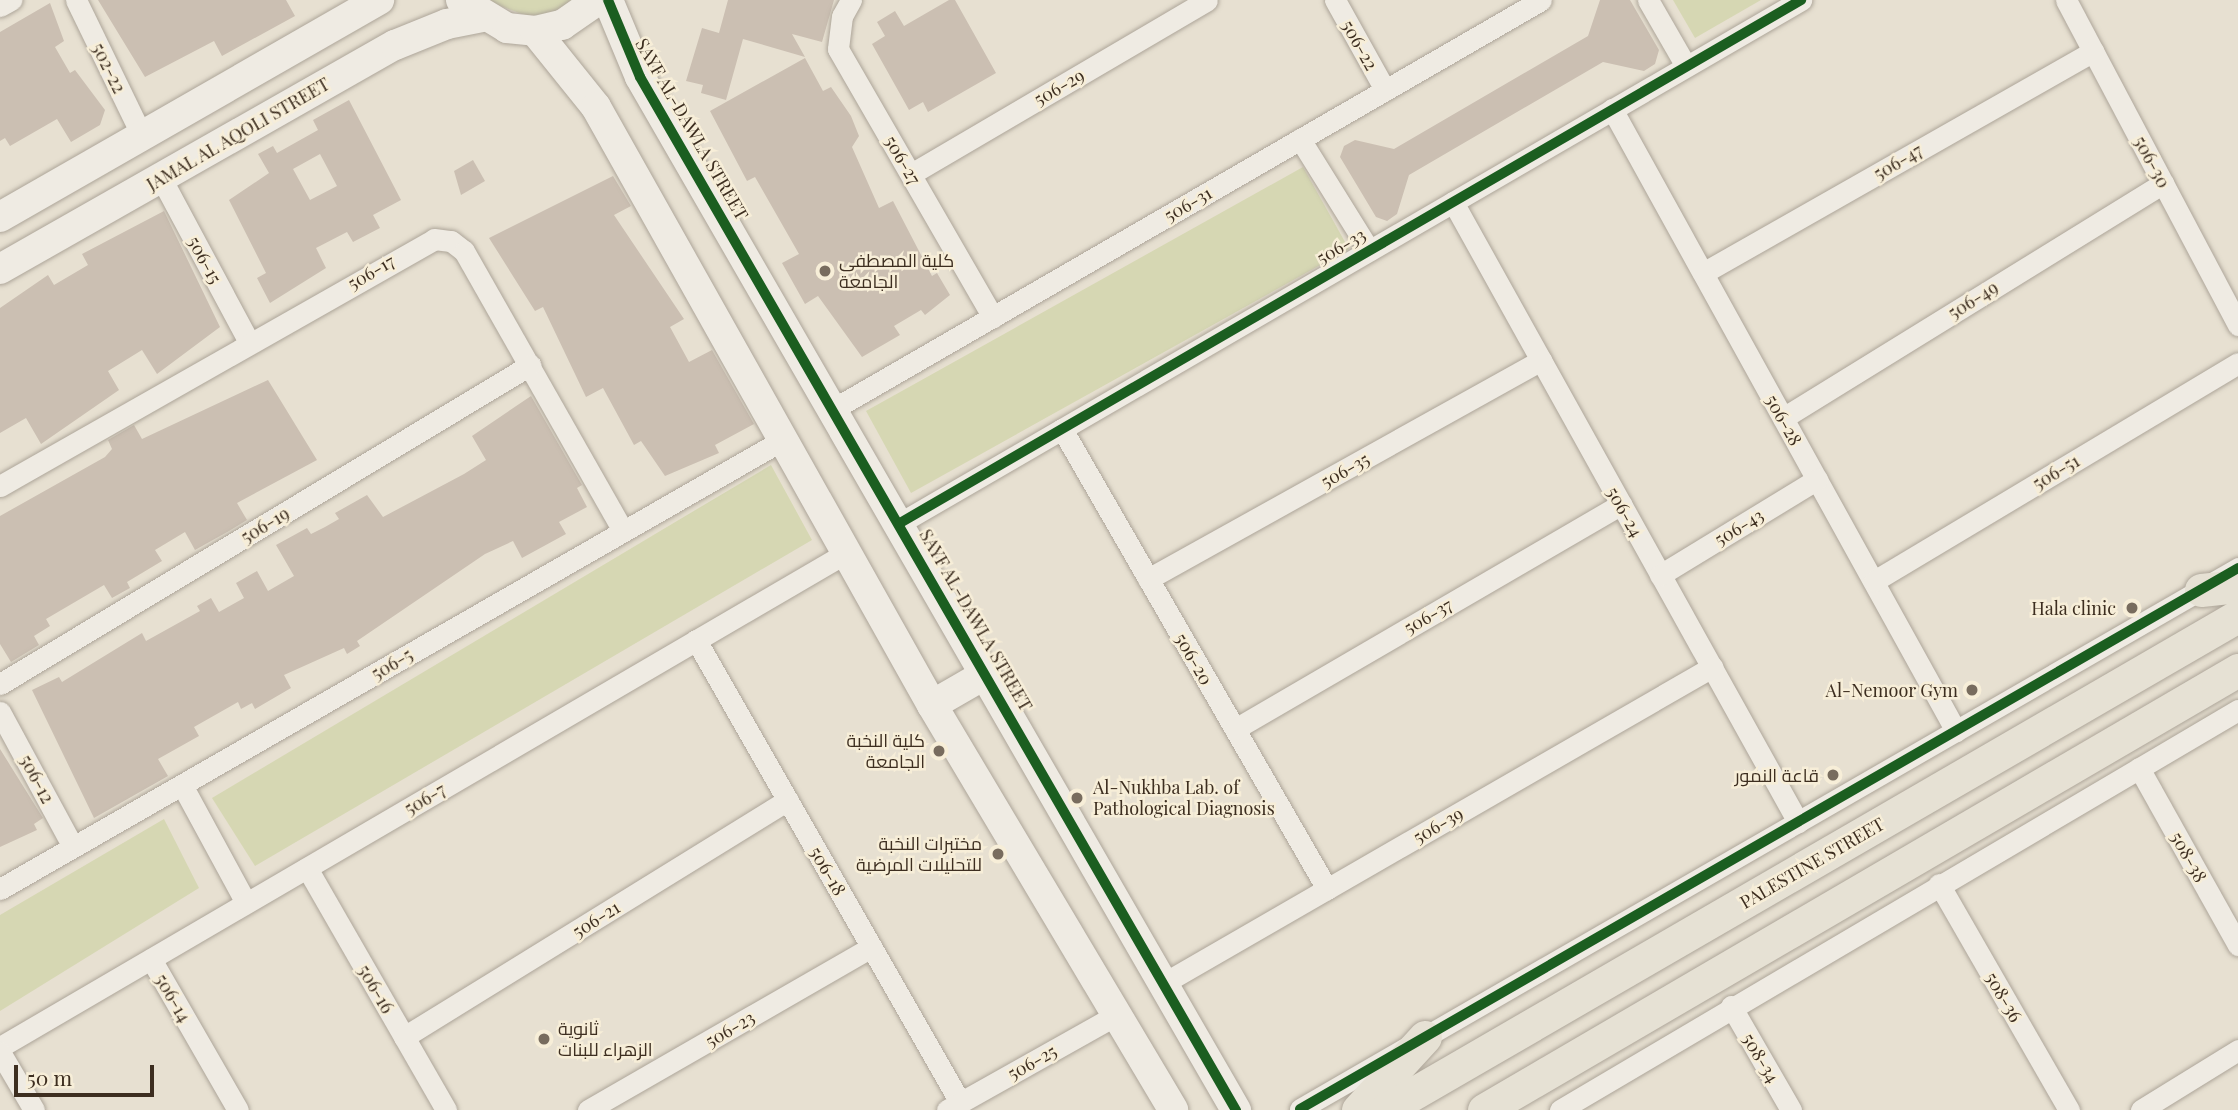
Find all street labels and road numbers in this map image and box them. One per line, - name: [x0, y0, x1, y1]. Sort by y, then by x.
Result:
- street label: 506-22: [1338, 16, 1382, 74]
- street label: SAYF AL-DAWLA STREET: [631, 34, 753, 224]
- street label: 502-22: [88, 39, 130, 97]
- street label: 506-29: [1030, 64, 1088, 110]
- street label: JAMAL AL AQOLI STREET: [142, 72, 334, 196]
- street label: 506-27: [881, 132, 925, 188]
- street label: 506-30: [2129, 132, 2175, 192]
- street label: 506-47: [1870, 140, 1926, 184]
- street label: 506-31: [1160, 182, 1216, 226]
- street label: 506-33: [1313, 223, 1369, 269]
- street label: 506-15: [184, 233, 226, 287]
- street label: 506-17: [344, 250, 398, 294]
- street label: 506-49: [1944, 276, 2002, 324]
- street label: 506-28: [1761, 391, 1807, 449]
- street label: 506-35: [1317, 448, 1373, 492]
- street label: 506-51: [2029, 450, 2083, 494]
- street label: 506-24: [1602, 483, 1648, 541]
- street label: 506-19: [237, 502, 293, 548]
- street label: 506-43: [1711, 504, 1767, 550]
- street label: SAYF AL-DAWLA STREET: [915, 525, 1037, 715]
- street label: 506-37: [1400, 594, 1456, 638]
- street label: 506-20: [1171, 629, 1217, 689]
- street label: 506-5: [368, 644, 416, 684]
- street label: 506-12: [15, 751, 59, 807]
- street label: 506-7: [401, 779, 449, 819]
- street label: 506-39: [1409, 802, 1467, 848]
- street label: PALESTINE STREET: [1736, 813, 1888, 913]
- street label: 508-38: [2166, 828, 2212, 886]
- street label: 506-18: [806, 843, 850, 899]
- street label: 506-21: [568, 896, 624, 942]
- street label: 506-16: [354, 961, 398, 1017]
- street label: 508-36: [1981, 968, 2027, 1026]
- street label: 506-14: [151, 970, 195, 1026]
- street label: 506-23: [702, 1006, 758, 1052]
- street label: 508-34: [1738, 1029, 1784, 1087]
- street label: 506-25: [1004, 1040, 1060, 1084]

